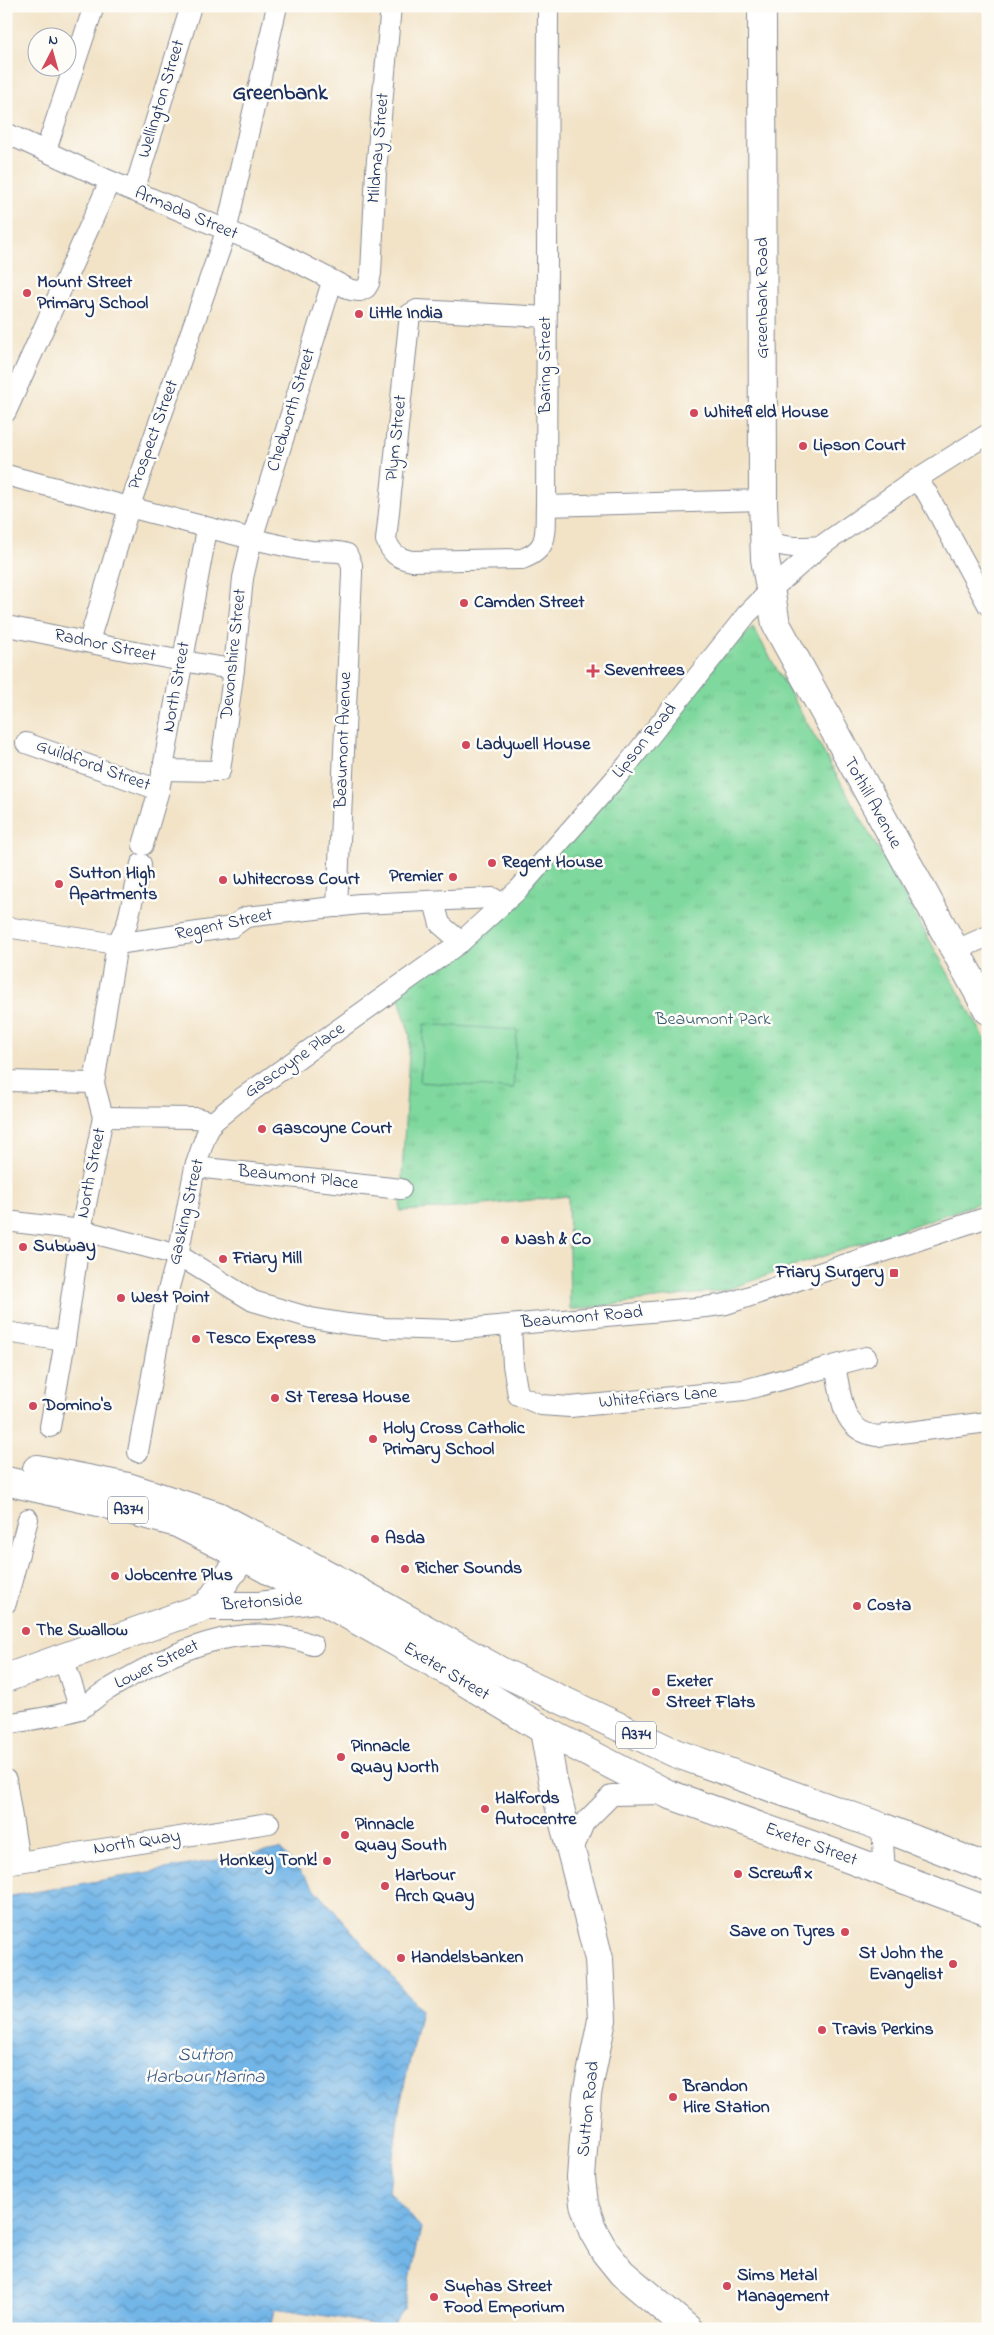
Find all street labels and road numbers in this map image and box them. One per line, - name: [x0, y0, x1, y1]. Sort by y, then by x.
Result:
- street label: Wellington Street: [132, 37, 193, 162]
- street label: Mildmay Street: [361, 92, 397, 204]
- street label: Armada Street: [130, 181, 242, 247]
- street label: Greenbank Road: [750, 237, 776, 359]
- street label: Baring Street: [533, 316, 560, 415]
- street label: Chedworth Street: [261, 345, 323, 475]
- street label: Prospect Street: [122, 376, 186, 494]
- street label: Plym Street: [380, 394, 414, 482]
- street label: Devonshire Street: [214, 588, 254, 721]
- street label: Radnor Street: [52, 623, 158, 669]
- street label: North Street: [156, 640, 198, 734]
- street label: Beaumont Avenue: [329, 670, 359, 810]
- street label: Lipson Road: [606, 698, 684, 784]
- street label: Guildford Street: [32, 733, 154, 799]
- street label: Tothill Avenue: [836, 752, 908, 854]
- street label: Regent Street: [173, 902, 275, 949]
- street label: Gascoyne Place: [240, 1016, 351, 1105]
- street label: North Street: [71, 1126, 113, 1220]
- street label: Gasking Street: [162, 1156, 213, 1268]
- street label: Beaumont Place: [235, 1159, 360, 1197]
- street label: Beaumont Road: [519, 1300, 644, 1336]
- street label: Whitefriars Lane: [598, 1380, 719, 1416]
- road number: A374: [108, 1496, 148, 1524]
- street label: Bretonside: [220, 1587, 304, 1619]
- street label: Lower Street: [110, 1633, 204, 1697]
- street label: Exeter Street: [398, 1636, 494, 1708]
- road number: A374: [616, 1722, 656, 1748]
- street label: Exeter Street: [761, 1816, 861, 1874]
- street label: North Quay: [92, 1823, 182, 1863]
- street label: Sutton Road: [571, 2060, 607, 2158]

